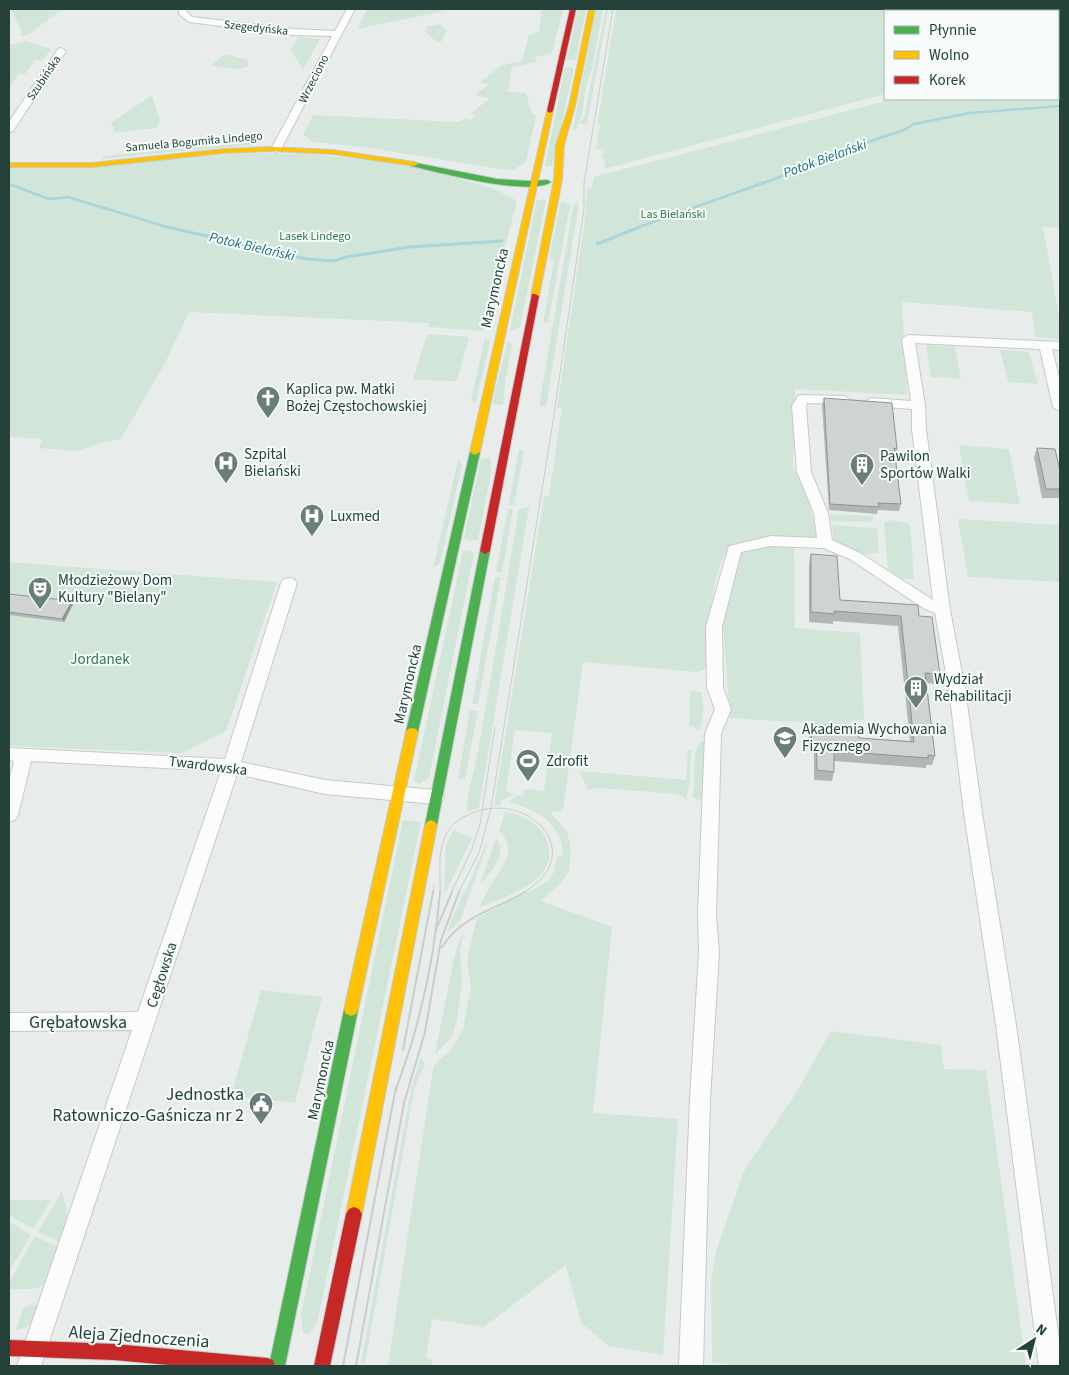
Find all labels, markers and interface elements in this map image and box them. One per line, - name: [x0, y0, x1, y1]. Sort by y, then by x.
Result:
- legend: [884, 10, 1059, 100]
- street label: Szegedyńska: [223, 16, 289, 40]
- text: Płynnie: [929, 20, 977, 41]
- text: Wolno: [929, 45, 969, 66]
- street label: Szubińska: [23, 52, 65, 104]
- street label: Wrzeciono: [295, 52, 333, 106]
- text: Korek: [929, 70, 966, 91]
- street label: Samuela Bogumiła Lindego: [125, 128, 263, 156]
- water label: Potok Bielański: [780, 134, 870, 183]
- park label: Las Bielański: [641, 206, 705, 223]
- water label: Potok Bielański: [207, 227, 298, 267]
- park label: Lasek Lindego: [279, 228, 351, 245]
- street label: Marymoncka: [476, 246, 514, 330]
- place label: Kaplica pw. Matki Bożej Częstochowskiej: [286, 379, 427, 417]
- church icon: Kaplica pw. Matki Bożej Częstochowskiej: [255, 385, 281, 419]
- place label: Szpital Bielański: [244, 444, 301, 482]
- place label: Pawilon Sportów Walki: [880, 446, 970, 484]
- hospital icon: Szpital Bielański: [213, 450, 239, 484]
- building icon: Pawilon Sportów Walki: [849, 452, 875, 486]
- hospital icon: Luxmed: [299, 503, 325, 537]
- place label: Luxmed: [330, 506, 380, 527]
- place label: Młodzieżowy Dom Kultury "Bielany": [58, 570, 172, 608]
- theatre icon: Młodzieżowy Dom Kultury "Bielany": [27, 576, 53, 610]
- street label: Marymoncka: [389, 642, 427, 726]
- park label: Jordanek: [70, 649, 130, 670]
- place label: Wydział Rehabilitacji: [934, 669, 1012, 707]
- building icon: Wydział Rehabilitacji: [903, 675, 929, 709]
- place label: Akademia Wychowania Fizycznego: [802, 719, 947, 757]
- school or university icon: Akademia Wychowania Fizycznego: [772, 725, 798, 759]
- sports icon: Zdrofit: [515, 748, 541, 782]
- street label: Twardowska: [167, 751, 249, 781]
- place label: Zdrofit: [546, 751, 588, 772]
- street label: Cegłowska: [142, 939, 182, 1011]
- street label: Grębałowska: [29, 1010, 127, 1035]
- street label: Marymoncka: [302, 1038, 340, 1122]
- place label: Jednostka Ratowniczo-Gaśnicza nr 2: [52, 1082, 244, 1128]
- public building icon: Jednostka Ratowniczo-Gaśnicza nr 2: [248, 1091, 274, 1125]
- north arrow: [1009, 1315, 1059, 1365]
- text: N: [1031, 1319, 1051, 1341]
- street label: Aleja Zjednoczenia: [68, 1320, 210, 1354]

